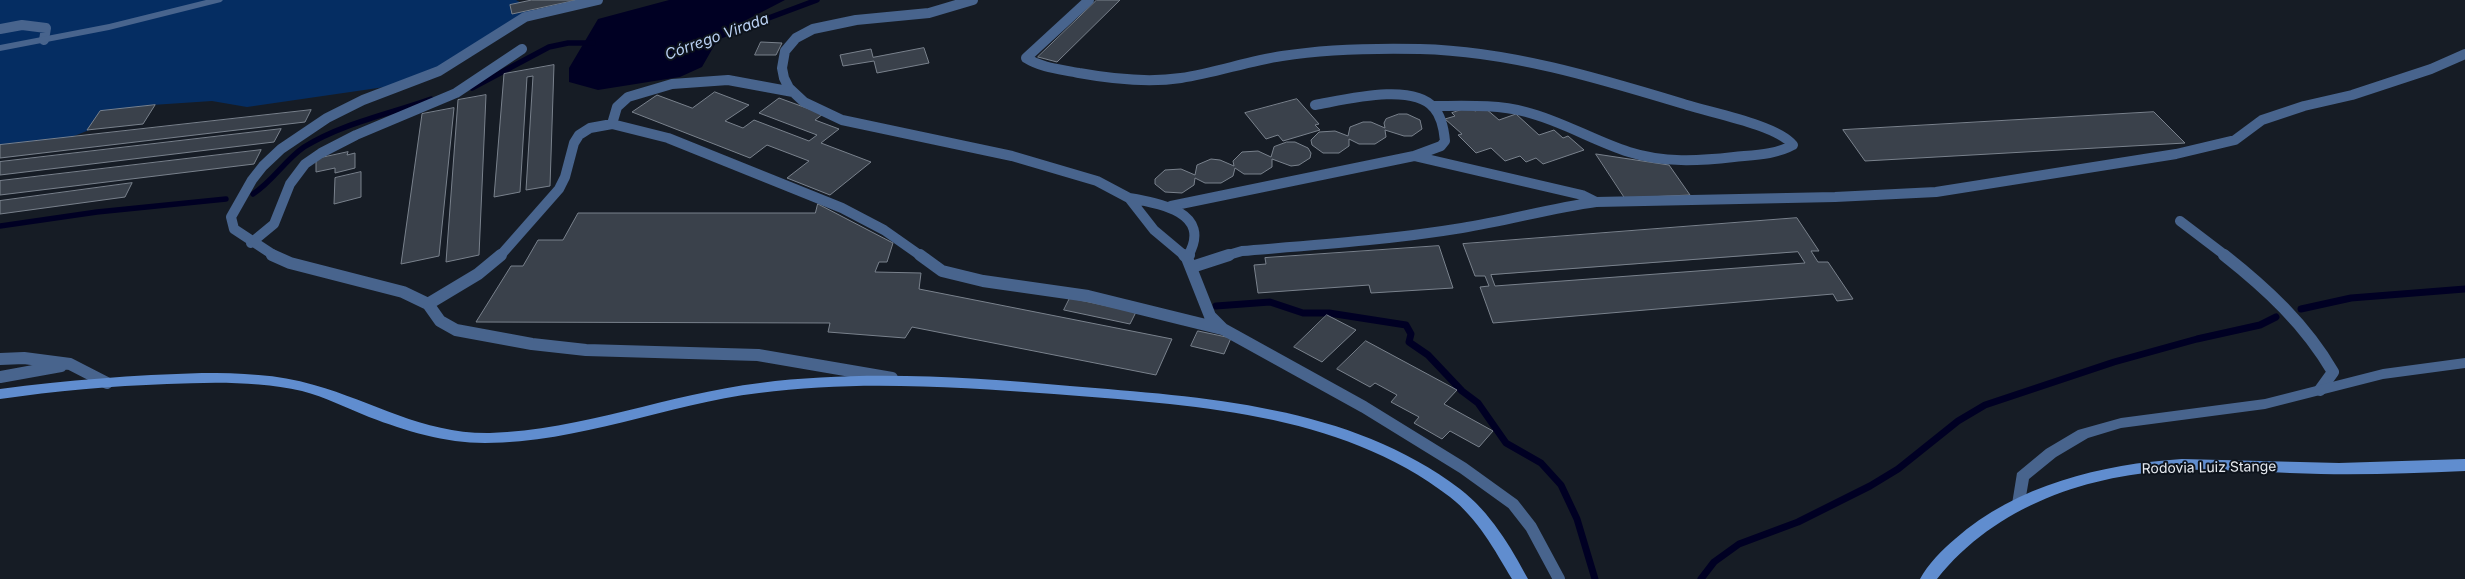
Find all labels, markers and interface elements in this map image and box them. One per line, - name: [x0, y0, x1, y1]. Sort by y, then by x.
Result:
- water label: Córrego Virada: [663, 10, 771, 64]
- street label: Rodovia Luiz Stange: [2142, 458, 2276, 478]

